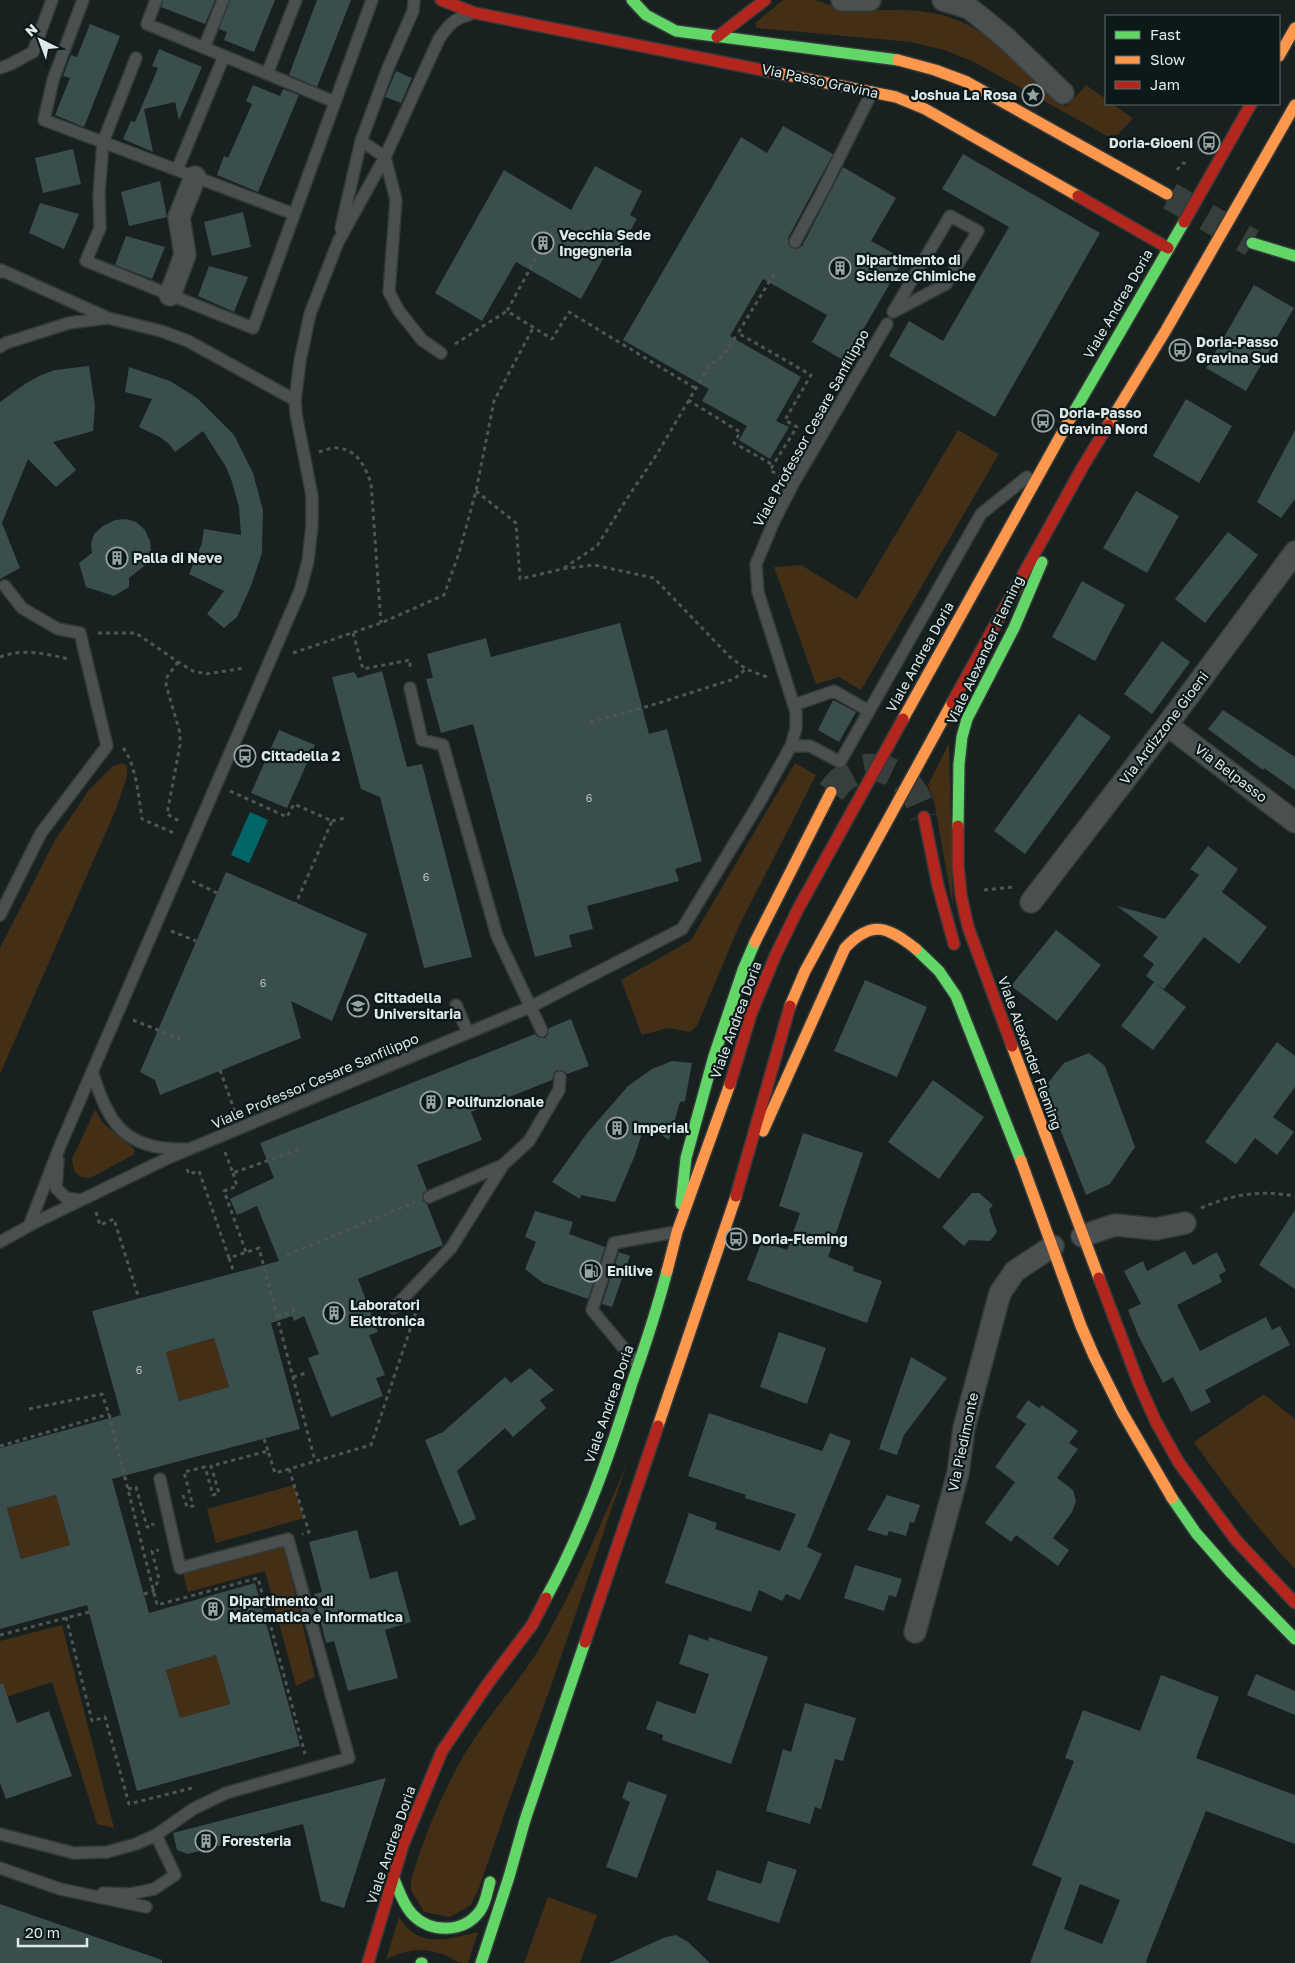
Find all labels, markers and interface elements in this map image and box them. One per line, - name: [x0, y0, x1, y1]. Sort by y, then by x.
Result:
- north arrow: [15, 15, 65, 65]
- legend: [1105, 15, 1280, 105]
- text: N: [21, 20, 41, 40]
- text: Fast: [1150, 25, 1181, 43]
- text: Slow: [1150, 50, 1185, 68]
- street label: Via Passo Gravina: [760, 60, 880, 101]
- text: Jam: [1150, 75, 1180, 93]
- place icon: Joshua La Rosa: [1021, 83, 1045, 107]
- place label: Joshua La Rosa: [911, 86, 1017, 103]
- bus stop icon: Doria-Gioeni: [1197, 131, 1221, 155]
- place label: Doria-Gioeni: [1109, 134, 1193, 151]
- place label: Vecchia Sede Ingegneria: [559, 226, 651, 259]
- building icon: Vecchia Sede Ingegneria: [531, 231, 555, 255]
- street label: Viale Andrea Doria: [1079, 246, 1156, 362]
- place label: Dipartimento di Scienze Chimiche: [856, 251, 976, 284]
- building icon: Dipartimento di Scienze Chimiche: [828, 256, 852, 280]
- street label: Viale Professor Cesare Sanfilippo: [749, 326, 872, 529]
- place label: Doria-Passo Gravina Sud: [1196, 333, 1279, 366]
- bus stop icon: Doria-Passo Gravina Sud: [1168, 338, 1192, 362]
- place label: Doria-Passo Gravina Nord: [1059, 404, 1148, 437]
- bus stop icon: Doria-Passo Gravina Nord: [1031, 409, 1055, 433]
- building icon: Palla di Neve: [105, 546, 129, 570]
- place label: Palla di Neve: [133, 549, 222, 566]
- street label: Viale Alexander Fleming: [943, 573, 1027, 727]
- street label: Viale Andrea Doria: [882, 599, 957, 715]
- street label: Via Ardizzone Gioeni: [1116, 668, 1212, 788]
- street label: Via Belpasso: [1192, 740, 1271, 805]
- bus stop icon: Cittadella 2: [233, 744, 257, 768]
- place label: Cittadella 2: [261, 747, 341, 764]
- house number: 6: [586, 791, 593, 804]
- house number: 6: [423, 870, 430, 883]
- street label: Viale Andrea Doria: [706, 959, 765, 1081]
- street label: Viale Alexander Fleming: [995, 974, 1066, 1132]
- house number: 6: [260, 976, 267, 989]
- place label: Cittadella Universitaria: [374, 989, 461, 1022]
- school or university icon: Cittadella Universitaria: [346, 994, 370, 1018]
- street label: Viale Professor Cesare Sanfilippo: [209, 1029, 421, 1132]
- building icon: Polifunzionale: [419, 1090, 443, 1114]
- place label: Polifunzionale: [447, 1093, 544, 1110]
- building icon: Imperial: [605, 1116, 629, 1140]
- place label: Imperial: [633, 1119, 689, 1136]
- bus stop icon: Doria-Fleming: [724, 1227, 748, 1251]
- place label: Doria-Fleming: [752, 1230, 848, 1247]
- fuel station icon: Enilive: [579, 1259, 603, 1283]
- place label: Enilive: [607, 1262, 653, 1279]
- place label: Laboratori Elettronica: [350, 1296, 425, 1329]
- building icon: Laboratori Elettronica: [322, 1301, 346, 1325]
- street label: Viale Andrea Doria: [580, 1343, 637, 1465]
- house number: 6: [136, 1363, 143, 1376]
- street label: Via Piedimonte: [944, 1391, 981, 1493]
- place label: Dipartimento di Matematica e Informatica: [229, 1592, 403, 1625]
- building icon: Dipartimento di Matematica e Informatica: [201, 1597, 225, 1621]
- street label: Viale Andrea Doria: [362, 1784, 419, 1906]
- building icon: Foresteria: [194, 1829, 218, 1853]
- place label: Foresteria: [222, 1832, 291, 1849]
- scale bar: [18, 1916, 86, 1948]
- text: 20 m: [25, 1923, 60, 1941]

